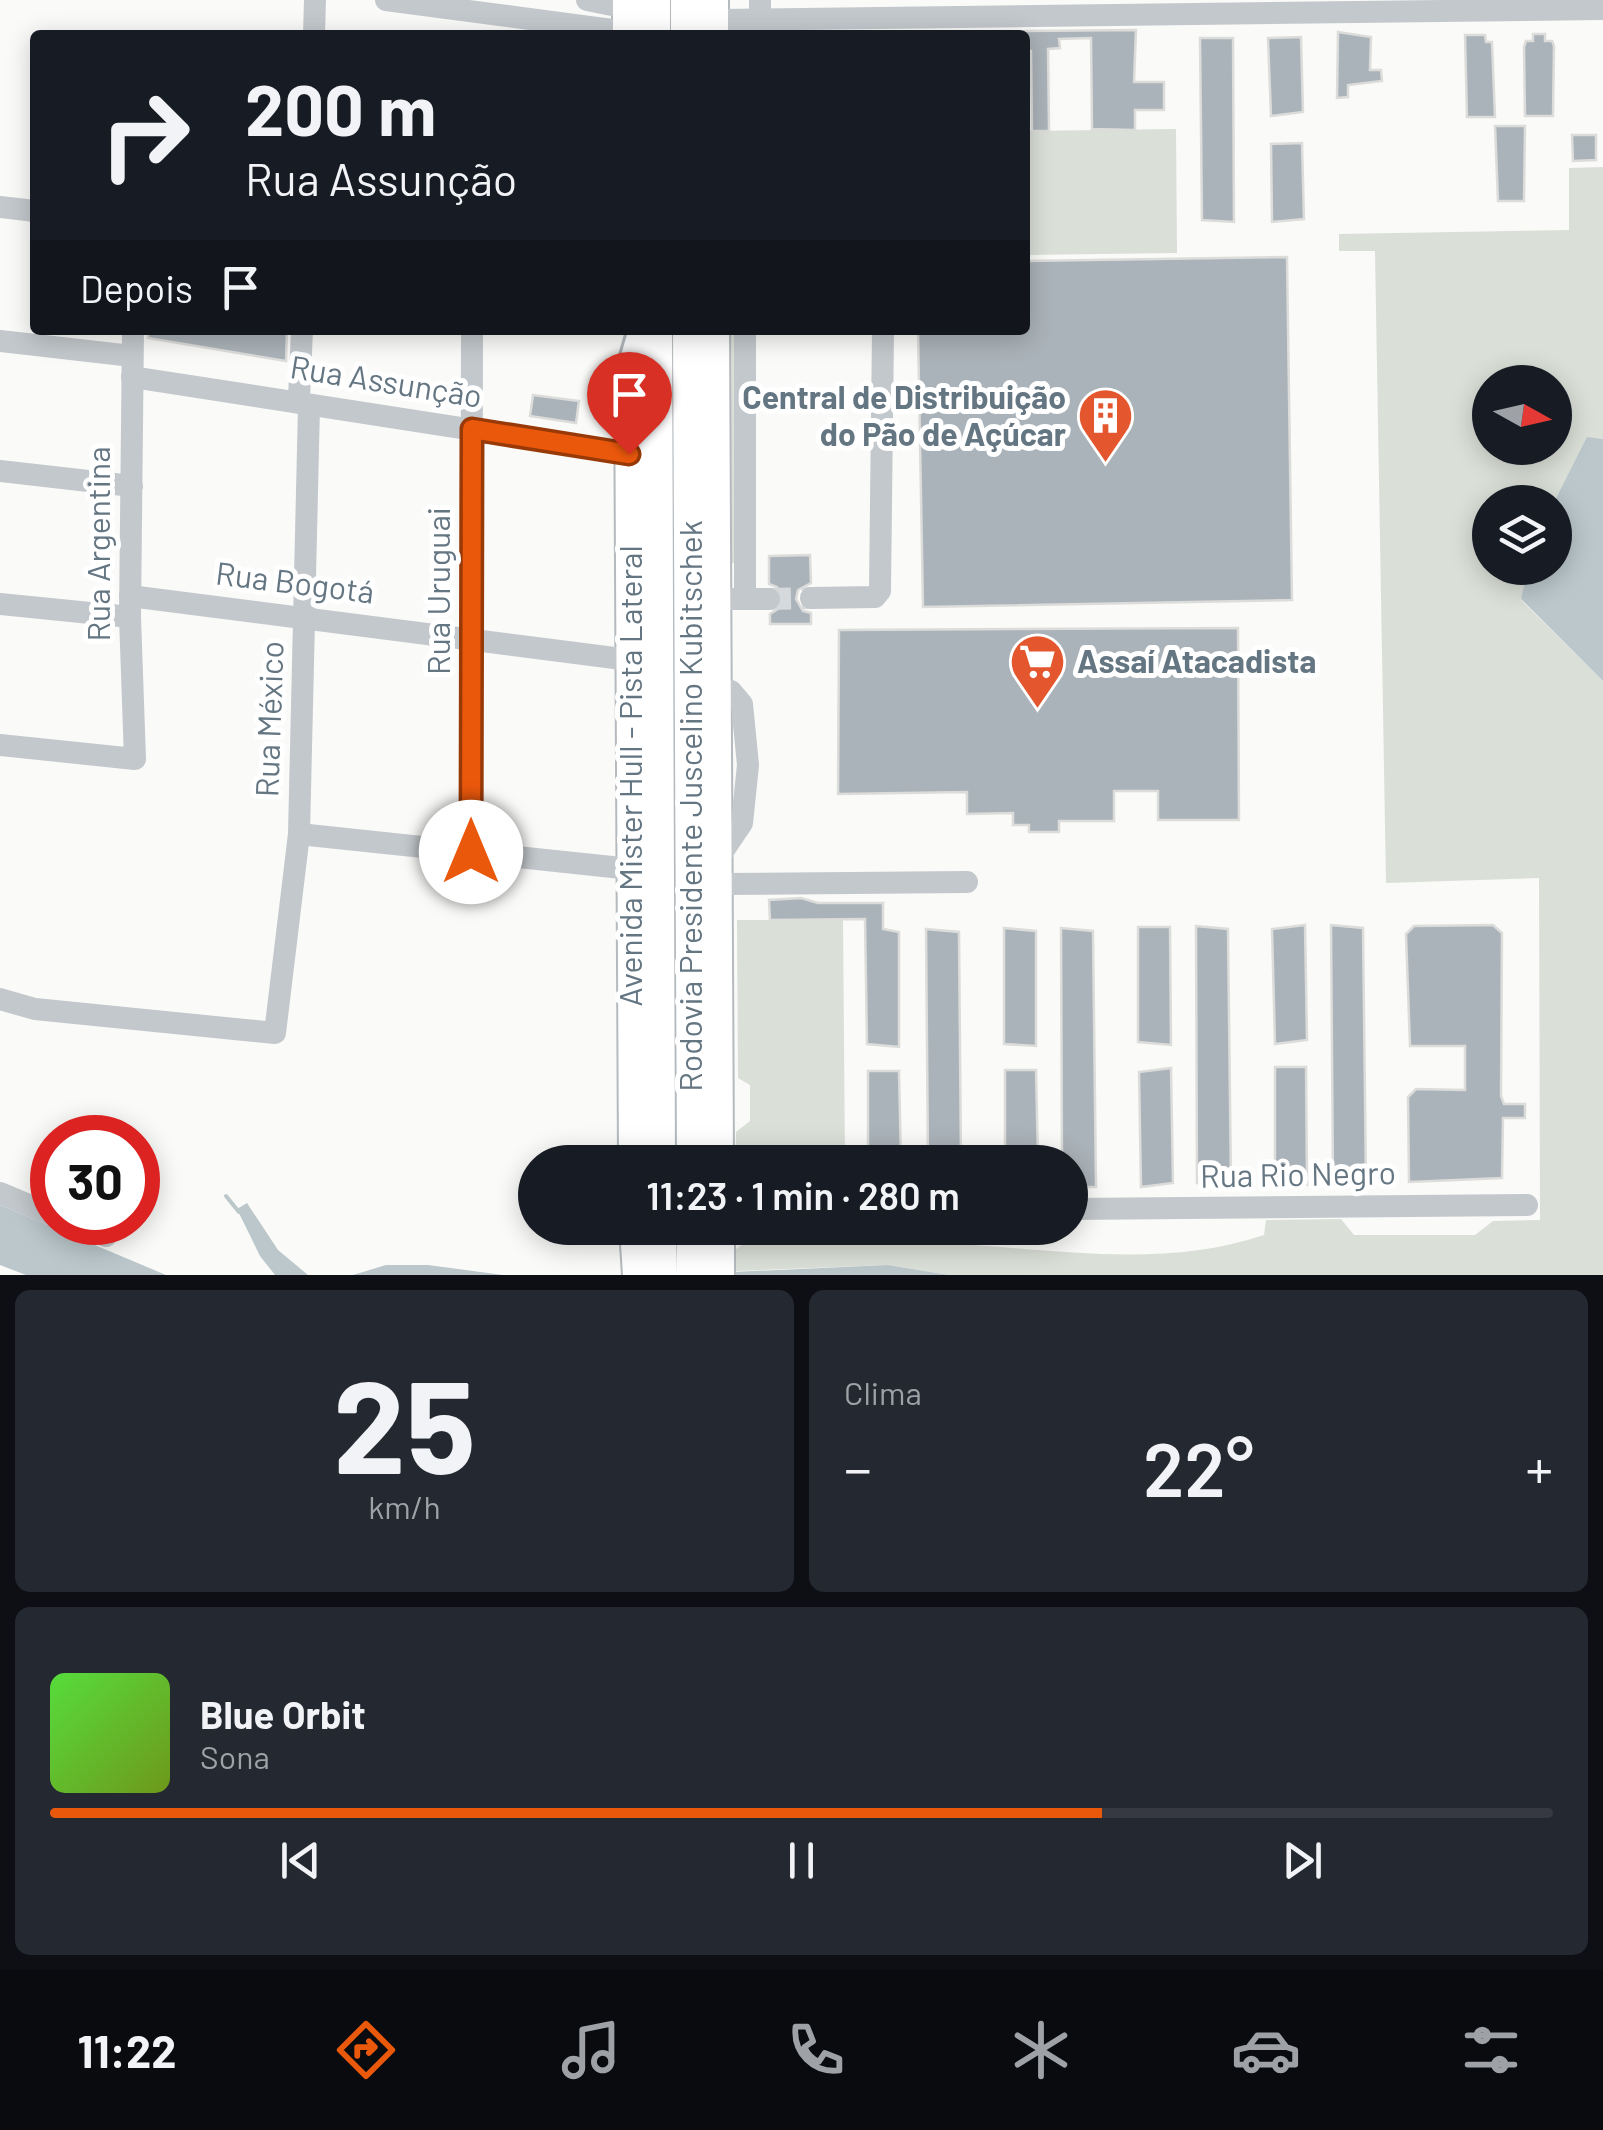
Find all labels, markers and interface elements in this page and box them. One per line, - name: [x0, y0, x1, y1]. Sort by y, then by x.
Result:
- text: 200 m: [245, 66, 436, 150]
- icon: right: [80, 70, 210, 200]
- text: Rua Assunção: [245, 151, 517, 205]
- icon: arrive: [213, 260, 268, 315]
- text: Depois: [80, 265, 193, 311]
- street label: Rua Assunção: [288, 346, 485, 414]
- pin: [587, 352, 672, 455]
- north arrow: [1472, 365, 1572, 465]
- map controls: [1472, 365, 1572, 585]
- icon: arrive: [602, 367, 657, 422]
- place label: Central de Distribuição do Pão de Açúcar: [742, 377, 1066, 452]
- building icon: Central de Distribuição do Pão de Açúcar: [1075, 386, 1135, 465]
- street label: Rua Argentina: [78, 446, 116, 642]
- button: layers: [1472, 485, 1572, 585]
- street label: Rua Uruguai: [418, 507, 456, 675]
- street label: Rodovia Presidente Juscelino Kubitschek: [670, 520, 708, 1092]
- street label: Avenida Mister Hull - Pista Lateral: [610, 545, 648, 1007]
- street label: Rua Bogotá: [214, 552, 377, 610]
- supermarket icon: Assaí Atacadista: [1008, 632, 1068, 711]
- street label: Rua México: [246, 640, 290, 798]
- place label: Assaí Atacadista: [1077, 641, 1316, 679]
- position arrow: [419, 800, 523, 904]
- speed limit sign: 30: [30, 1115, 160, 1245]
- street label: Rua Rio Negro: [1200, 1152, 1396, 1194]
- text: 11:23 · 1 min · 280 m: [646, 1172, 960, 1218]
- text: 25: [333, 1344, 476, 1500]
- text: Clima: [844, 1373, 922, 1411]
- text: 22°: [1143, 1422, 1254, 1512]
- text: −: [844, 1434, 872, 1500]
- text: +: [1525, 1434, 1553, 1500]
- text: km/h: [368, 1487, 441, 1525]
- text: Blue Orbit: [200, 1691, 366, 1737]
- text: Sona: [200, 1737, 270, 1775]
- icon: previous: [273, 1833, 328, 1888]
- icon: pause: [774, 1833, 829, 1888]
- icon: next: [1275, 1833, 1330, 1888]
- icon: directions: [331, 2015, 401, 2085]
- icon: music: [556, 2015, 626, 2085]
- icon: phone: [781, 2015, 851, 2085]
- icon: climate: [1006, 2015, 1076, 2085]
- icon: car: [1231, 2015, 1301, 2085]
- icon: filters: [1456, 2015, 1526, 2085]
- text: 11:22: [77, 2023, 176, 2077]

